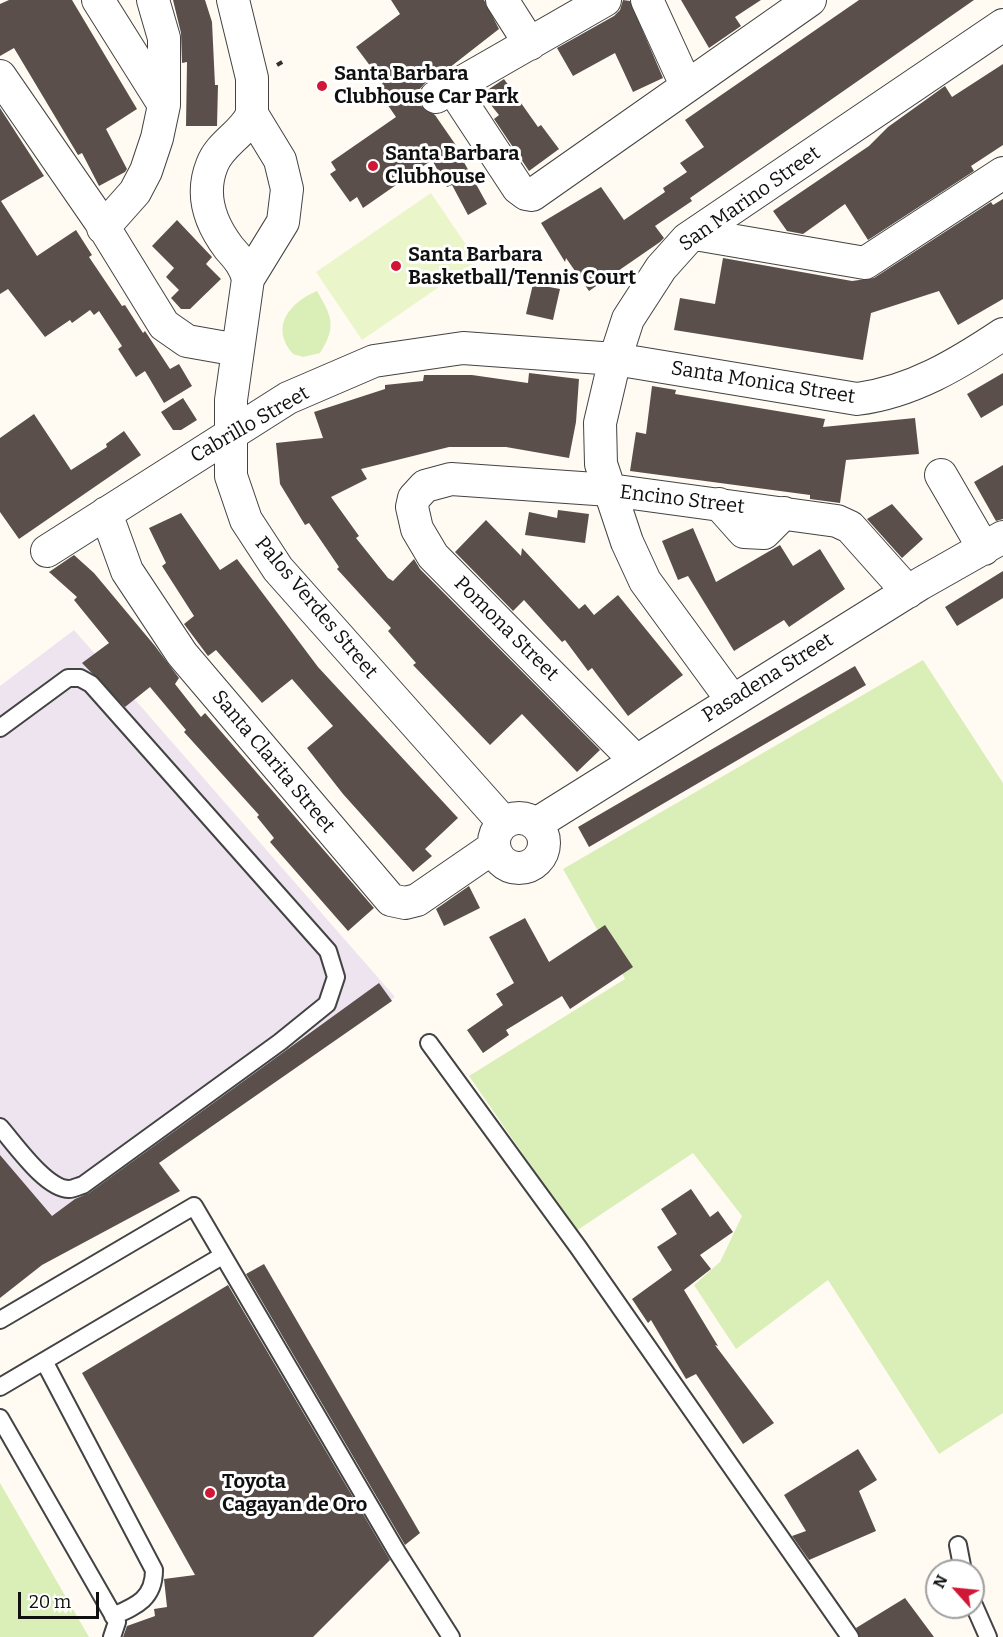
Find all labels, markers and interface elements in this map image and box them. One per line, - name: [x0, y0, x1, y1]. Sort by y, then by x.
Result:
- place label: Santa Barbara Clubhouse Car Park: [334, 62, 519, 109]
- marker: Santa Barbara Clubhouse Car Park: [315, 79, 329, 93]
- street label: San Marino Street: [675, 141, 825, 257]
- place label: Santa Barbara Clubhouse: [385, 142, 519, 189]
- marker: Santa Barbara Clubhouse: [366, 159, 380, 173]
- place label: Santa Barbara Basketball/Tennis Court: [408, 243, 636, 290]
- marker: Santa Barbara Basketball/Tennis Court: [389, 259, 403, 273]
- street label: Santa Monica Street: [669, 357, 857, 409]
- street label: Cabrillo Street: [186, 381, 314, 469]
- street label: Encino Street: [618, 480, 746, 520]
- street label: Palos Verdes Street: [250, 532, 382, 684]
- street label: Pomona Street: [449, 572, 563, 686]
- street label: Pasadena Street: [698, 628, 838, 728]
- street label: Santa Clarita Street: [206, 686, 340, 838]
- place label: Toyota Cagayan de Oro: [222, 1470, 367, 1517]
- marker: Toyota Cagayan de Oro: [203, 1486, 217, 1500]
- north arrow: [925, 1559, 985, 1619]
- text: N: [929, 1572, 952, 1591]
- scale bar: [21, 1580, 102, 1618]
- text: 20 m: [29, 1591, 71, 1613]

